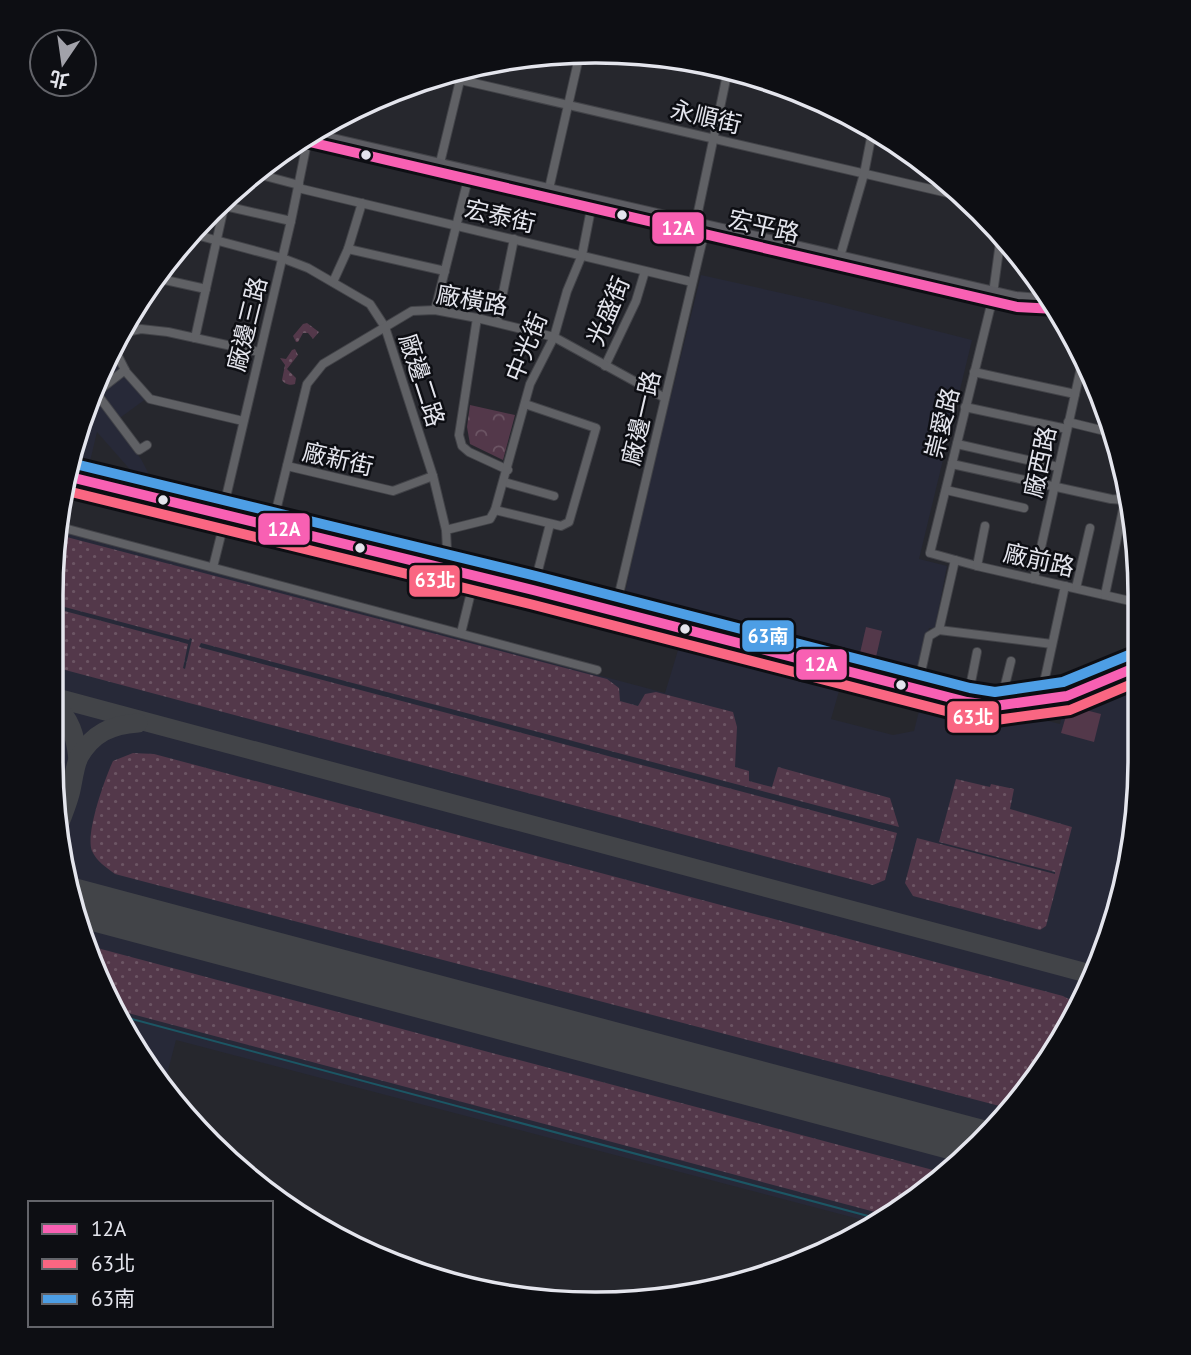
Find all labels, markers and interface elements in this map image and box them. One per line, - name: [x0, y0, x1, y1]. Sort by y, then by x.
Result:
- north arrow: [28, 28, 98, 98]
- text: 北: [47, 66, 71, 93]
- street label: 永順街: [667, 94, 745, 140]
- unlabelled marker: [359, 148, 373, 162]
- street label: 宏泰街: [461, 193, 539, 239]
- street label: 宏平路: [725, 203, 803, 249]
- unlabelled marker: [615, 208, 629, 222]
- line badge: 12A: [651, 211, 705, 245]
- text: 12A: [661, 216, 695, 240]
- street label: 光盛街: [580, 272, 636, 350]
- street label: 廠邊三路: [220, 274, 274, 374]
- street label: 廠橫路: [434, 278, 510, 322]
- street label: 中光街: [498, 308, 554, 386]
- street label: 廠邊二路: [392, 330, 452, 430]
- street label: 廠邊一路: [615, 368, 667, 468]
- street label: 崇愛路: [918, 384, 966, 462]
- street label: 廠西路: [1017, 424, 1063, 500]
- street label: 廠新街: [299, 436, 377, 482]
- unlabelled marker: [156, 493, 170, 507]
- line badge: 12A: [257, 512, 311, 546]
- text: 12A: [267, 517, 301, 541]
- street label: 廠前路: [1000, 537, 1078, 583]
- unlabelled marker: [353, 541, 367, 555]
- line badge: 63北: [408, 564, 461, 598]
- text: 63北: [415, 568, 455, 592]
- line badge: 63南: [741, 619, 795, 653]
- unlabelled marker: [678, 622, 692, 636]
- text: 63南: [748, 624, 788, 648]
- line badge: 12A: [795, 648, 848, 681]
- text: 12A: [804, 652, 838, 676]
- unlabelled marker: [894, 678, 908, 692]
- line badge: 63北: [946, 700, 1000, 734]
- text: 63北: [953, 705, 993, 729]
- legend: [28, 1201, 273, 1327]
- text: 12A: [91, 1215, 127, 1242]
- text: 63北: [91, 1250, 135, 1277]
- text: 63南: [91, 1285, 135, 1312]

